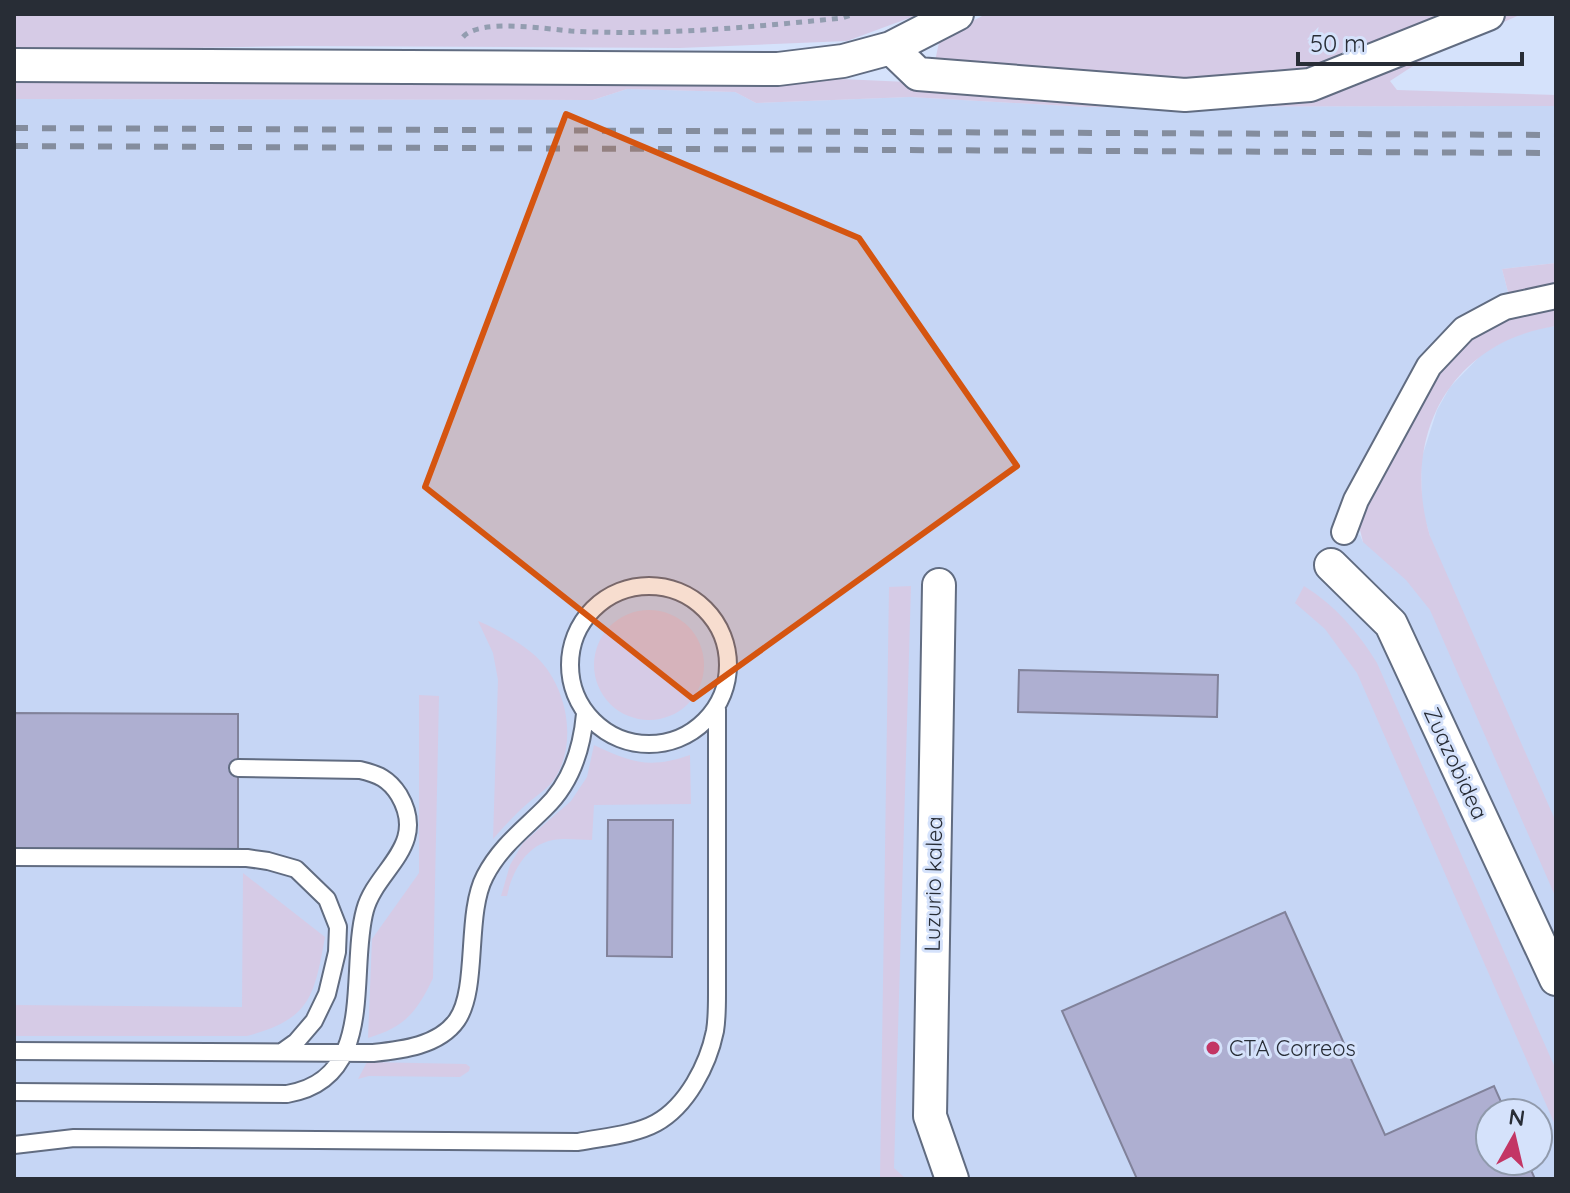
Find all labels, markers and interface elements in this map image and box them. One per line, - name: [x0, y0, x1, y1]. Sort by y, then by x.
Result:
- scale bar: [1298, 16, 1522, 66]
- text: 50 m: [1310, 28, 1366, 58]
- street label: Zuazobidea: [1418, 702, 1494, 824]
- street label: Luzurio kalea: [918, 816, 948, 952]
- place label: CTA Correos: [1229, 1034, 1356, 1062]
- marker: CTA Correos: [1204, 1039, 1222, 1057]
- north arrow: [1474, 1097, 1554, 1177]
- text: N: [1507, 1102, 1527, 1132]

